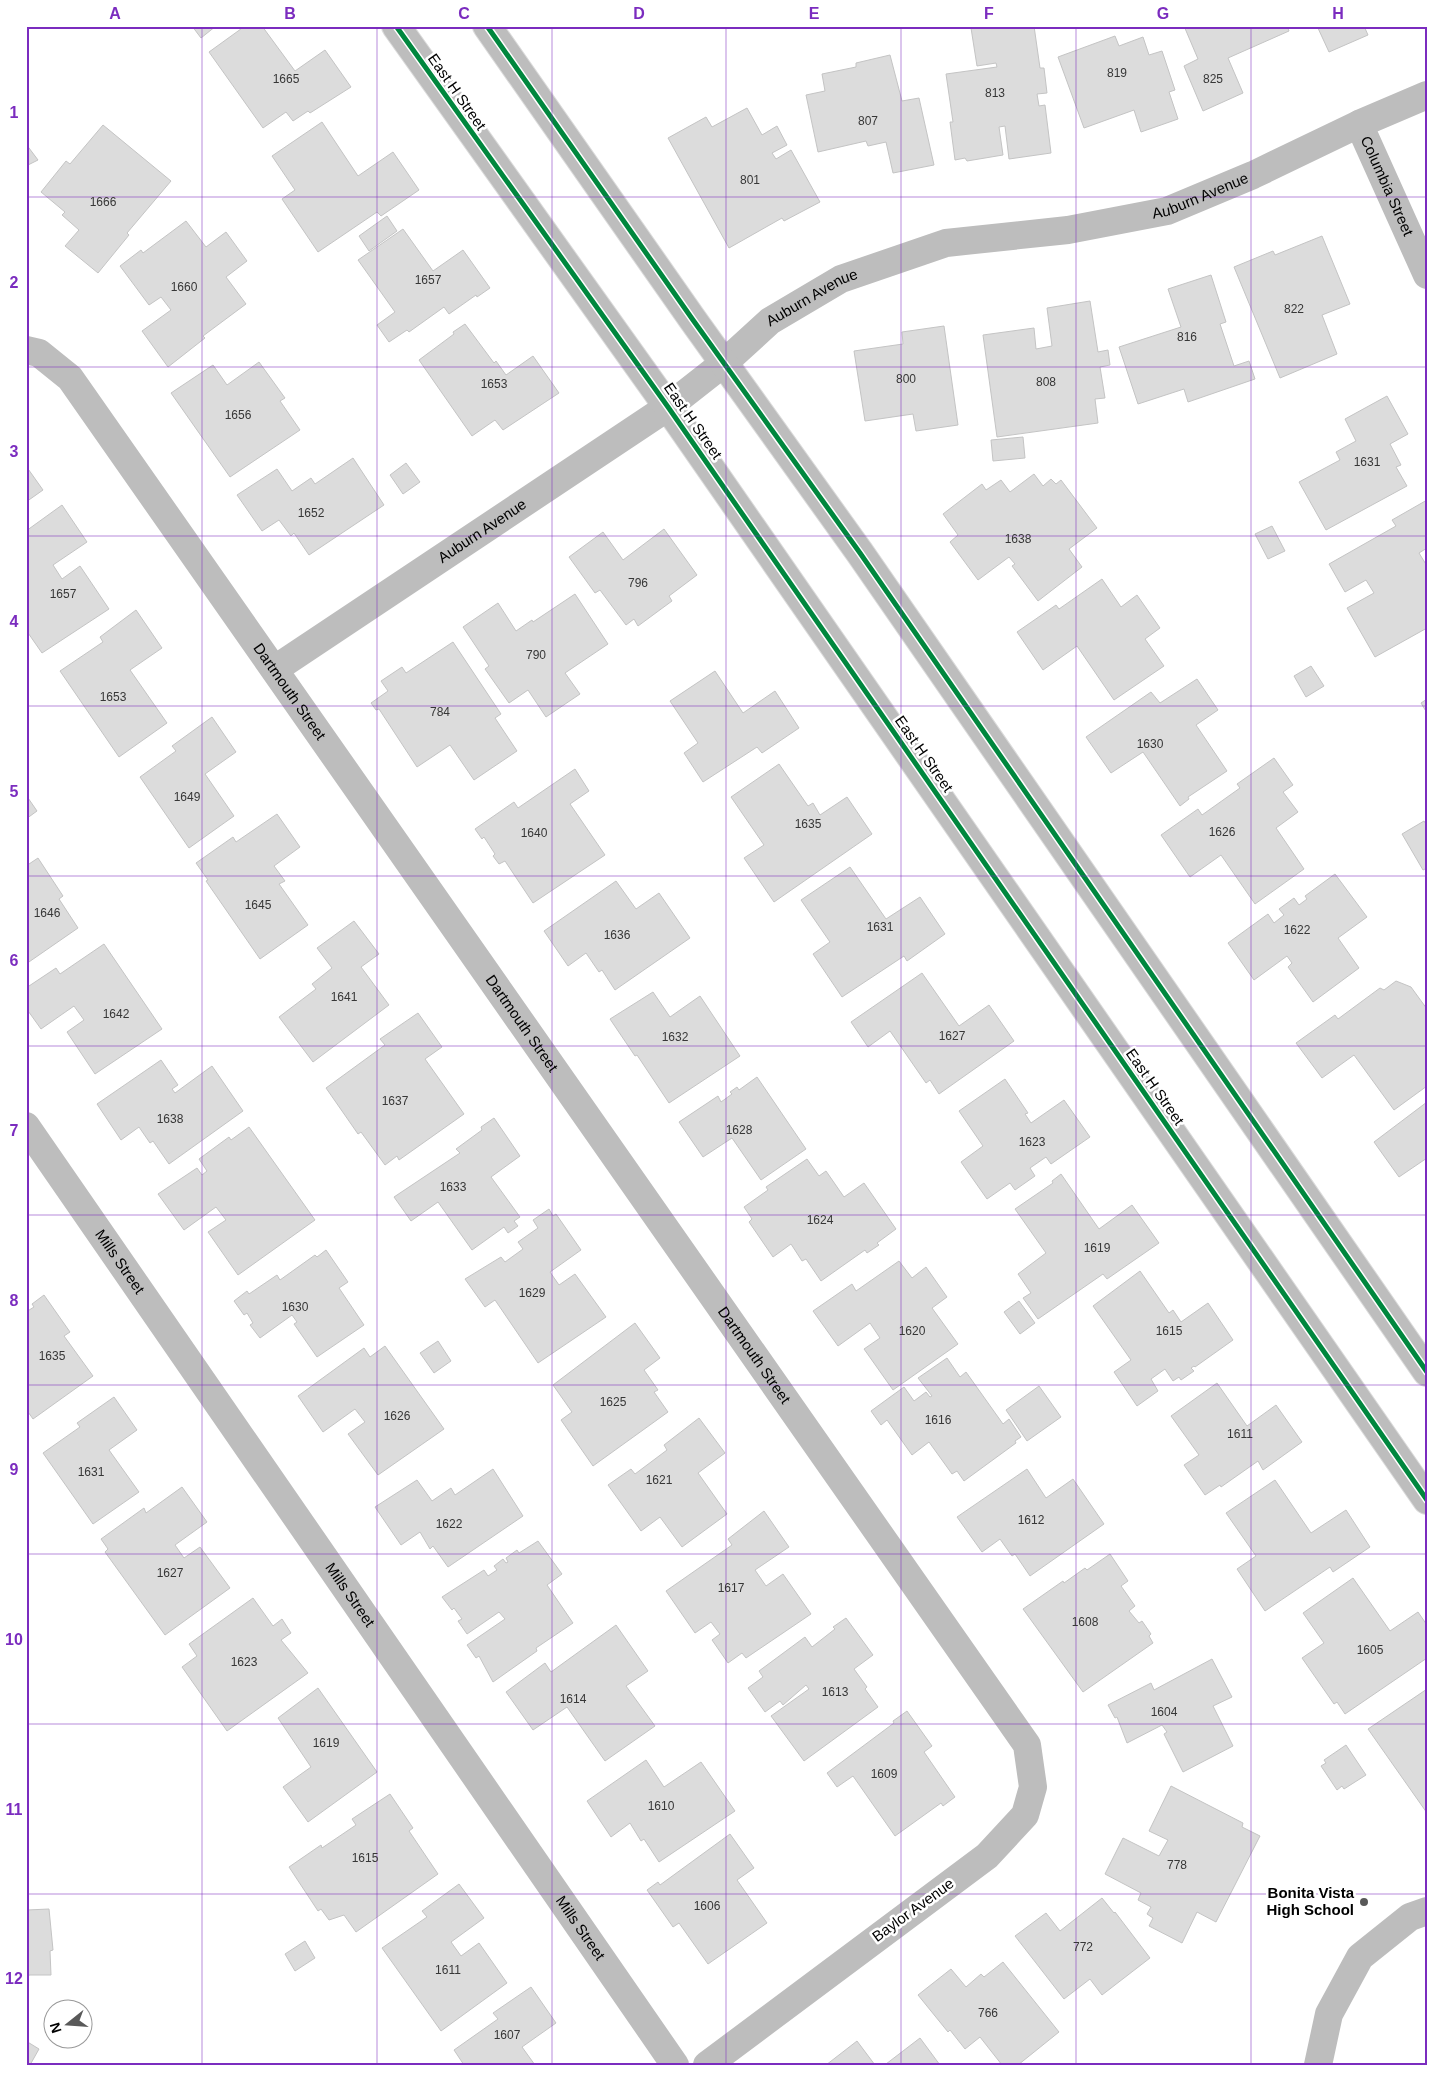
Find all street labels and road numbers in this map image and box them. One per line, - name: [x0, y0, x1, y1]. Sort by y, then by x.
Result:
- street label: East H Street: [425, 50, 490, 134]
- street label: Columbia Street: [1358, 133, 1418, 239]
- street label: Auburn Avenue: [1151, 169, 1251, 222]
- street label: Auburn Avenue: [763, 265, 860, 329]
- street label: East H Street: [661, 379, 726, 463]
- street label: Auburn Avenue: [435, 495, 529, 566]
- street label: Dartmouth Street: [250, 640, 330, 744]
- street label: East H Street: [892, 712, 957, 796]
- street label: Dartmouth Street: [483, 971, 562, 1075]
- street label: East H Street: [1123, 1045, 1188, 1129]
- street label: Mills Street: [92, 1226, 149, 1298]
- street label: Dartmouth Street: [715, 1303, 795, 1407]
- street label: Mills Street: [322, 1559, 379, 1631]
- street label: Baylor Avenue: [869, 1874, 957, 1945]
- street label: Mills Street: [553, 1892, 609, 1964]

